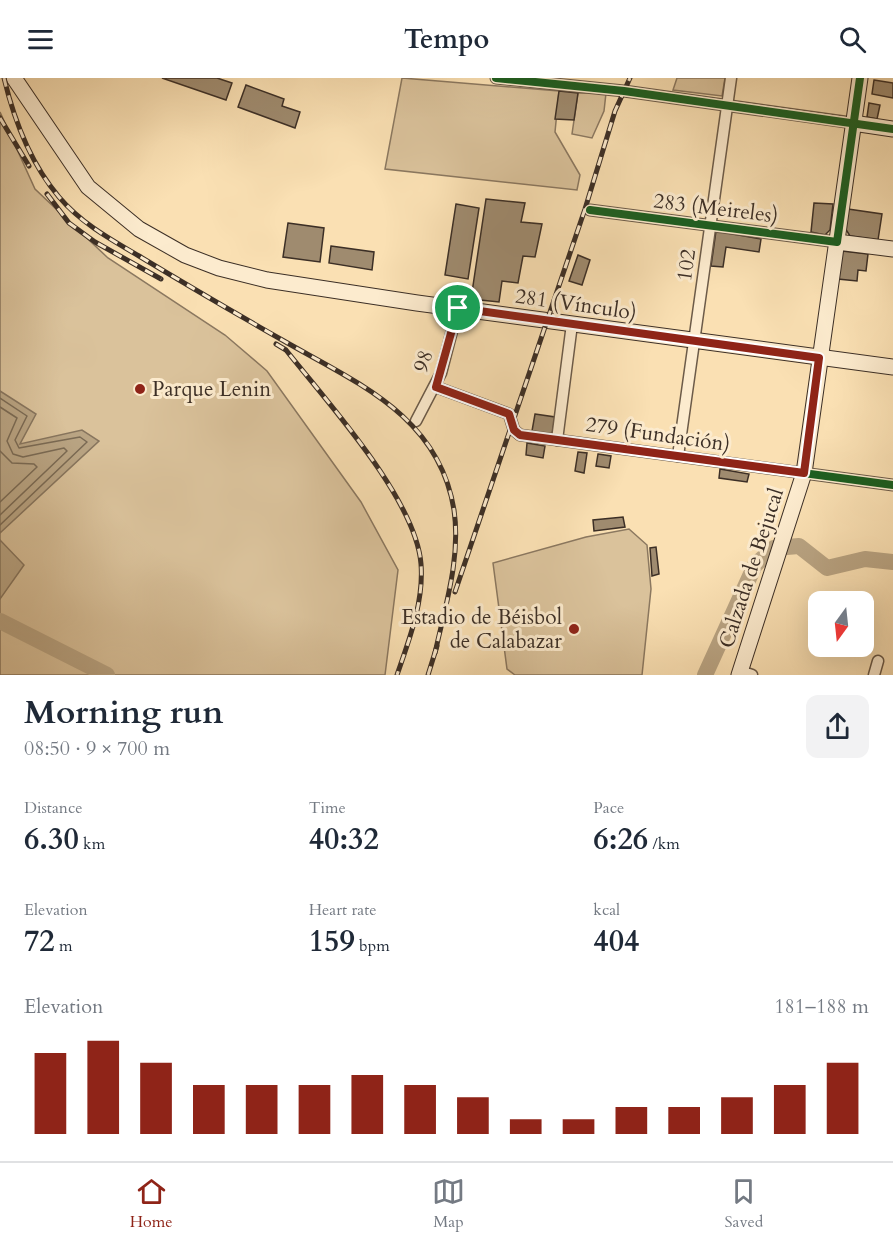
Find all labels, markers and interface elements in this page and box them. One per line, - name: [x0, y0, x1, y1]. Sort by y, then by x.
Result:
- text: Tempo: [404, 21, 489, 58]
- icon: menu: [24, 23, 57, 56]
- icon: search: [836, 23, 869, 56]
- street label: 283 (Meireles): [652, 186, 780, 231]
- street label: 102: [670, 247, 703, 283]
- pin: [432, 282, 483, 333]
- street label: 281 (Vínculo): [513, 282, 639, 327]
- icon: arrive: [441, 291, 474, 324]
- street label: 98: [406, 347, 440, 376]
- place label: Parque Lenin: [152, 375, 271, 404]
- marker: Parque Lenin: [133, 382, 147, 396]
- street label: 279 (Fundación): [584, 410, 732, 459]
- street label: Calzada de Bejucal: [712, 485, 791, 652]
- north arrow: [808, 591, 874, 657]
- map controls: [808, 591, 874, 657]
- place label: Estadio de Béisbol de Calabazar: [401, 603, 562, 656]
- marker: Estadio de Béisbol de Calabazar: [567, 622, 581, 636]
- text: Morning run: [24, 690, 224, 735]
- button: share: [806, 695, 869, 758]
- text: 08:50 · 9 × 700 m: [24, 735, 170, 762]
- text: Distance: [24, 797, 82, 819]
- text: Time: [309, 797, 346, 819]
- text: Pace: [593, 797, 624, 819]
- text: 6.30: [24, 819, 79, 860]
- text: 40:32: [309, 819, 379, 860]
- text: 6:26: [593, 819, 648, 860]
- text: km: [79, 833, 105, 855]
- text: /km: [648, 833, 680, 855]
- text: Elevation: [24, 899, 88, 921]
- text: Heart rate: [309, 899, 376, 921]
- text: kcal: [593, 899, 620, 921]
- text: 72: [24, 921, 55, 962]
- text: 159: [309, 921, 355, 962]
- text: 404: [593, 921, 639, 962]
- text: m: [55, 935, 73, 957]
- text: bpm: [355, 935, 390, 957]
- text: Elevation: [24, 993, 103, 1020]
- text: 181–188 m: [774, 993, 869, 1020]
- tab: Home: [130, 1175, 173, 1233]
- tab: Map: [432, 1175, 465, 1233]
- tab: Saved: [724, 1175, 763, 1233]

